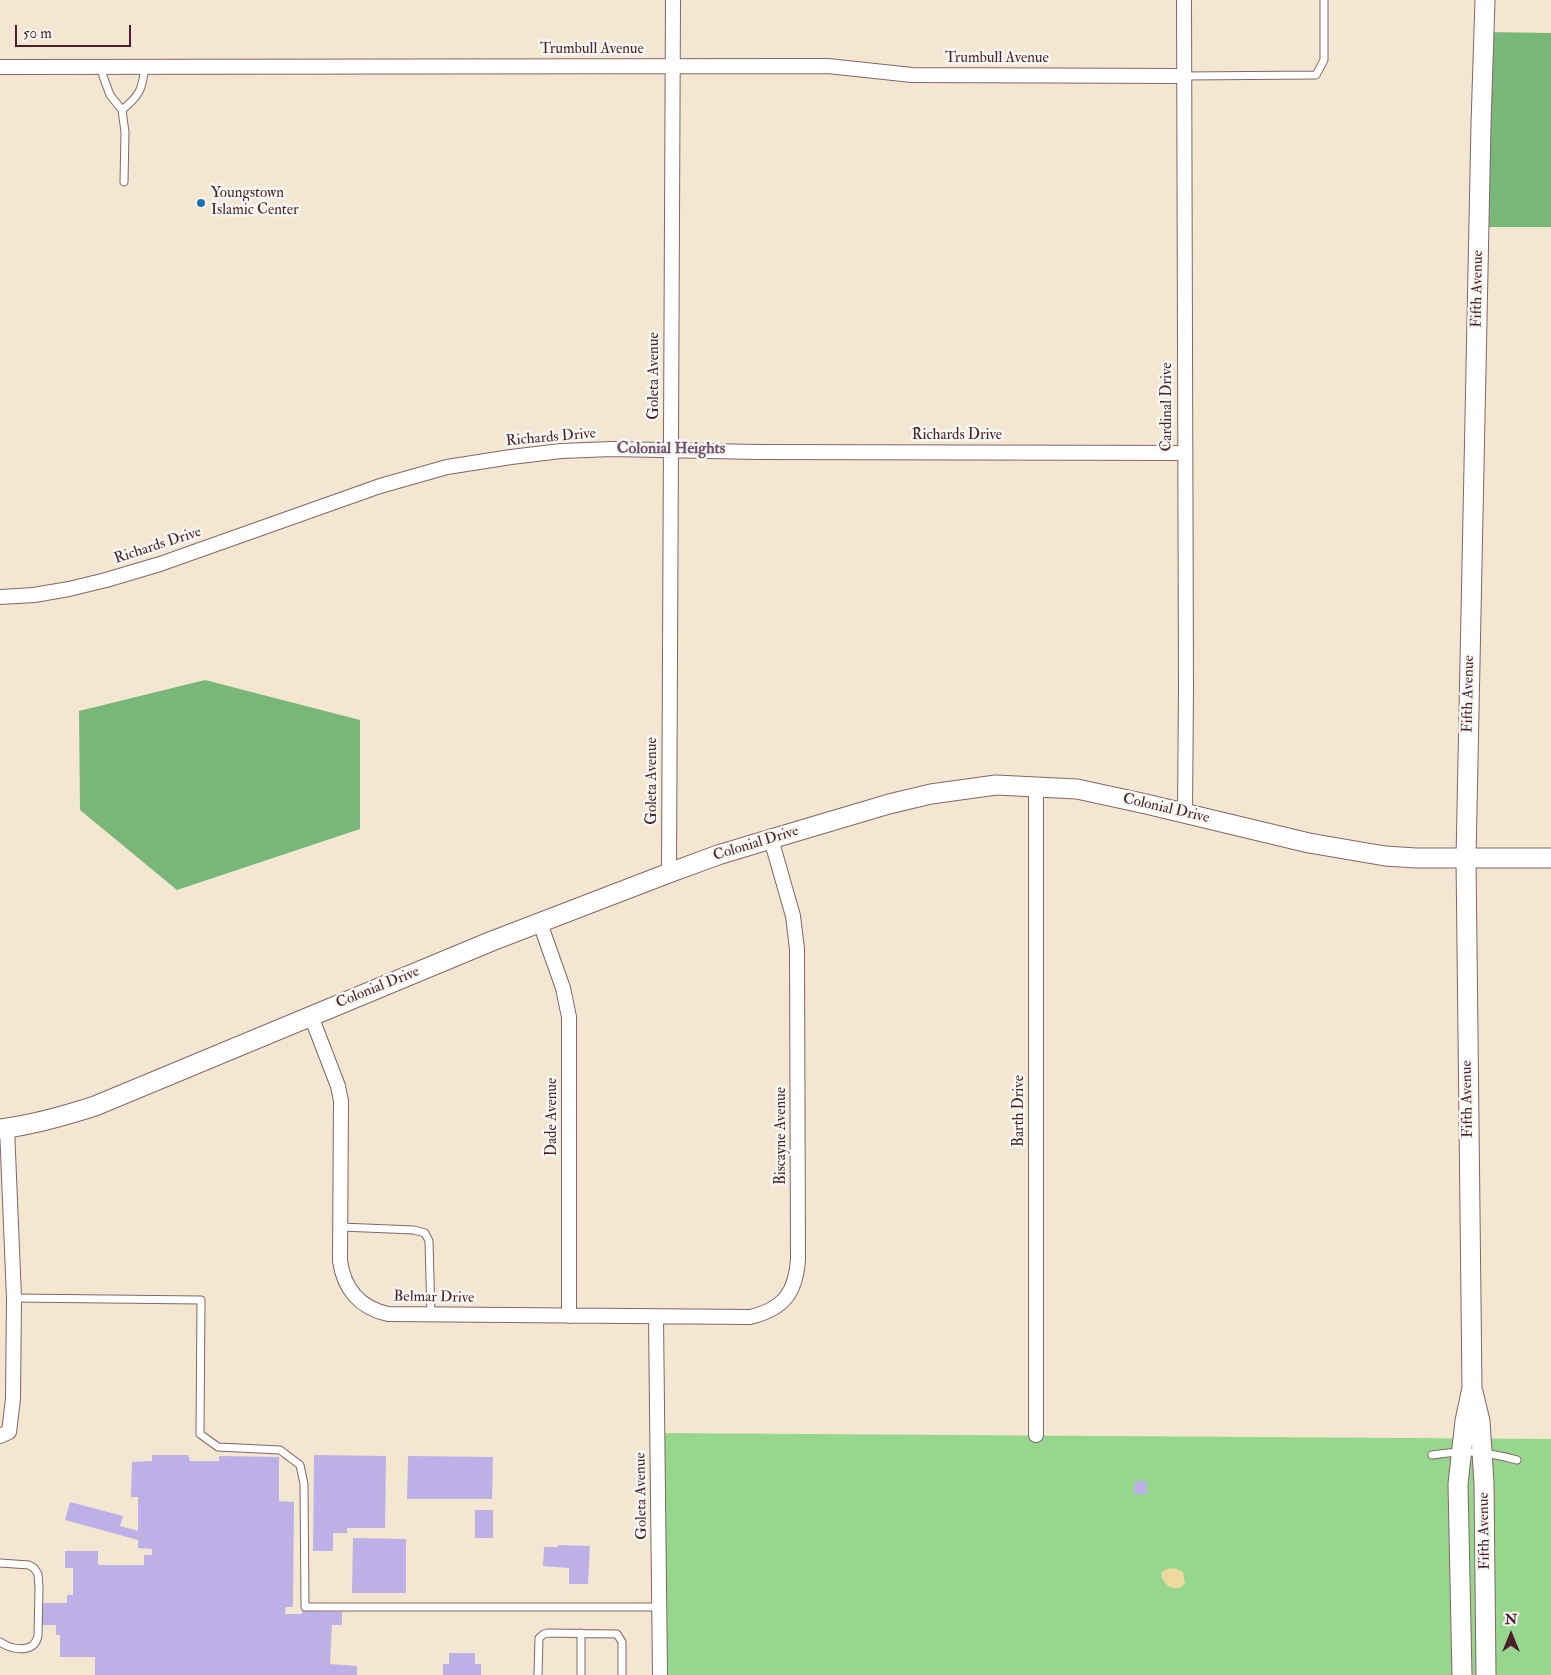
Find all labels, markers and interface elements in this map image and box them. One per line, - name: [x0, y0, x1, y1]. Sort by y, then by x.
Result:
- scale bar: [18, 15, 134, 47]
- text: 50 m: [23, 24, 52, 43]
- street label: Trumbull Avenue: [540, 41, 644, 59]
- street label: Trumbull Avenue: [945, 50, 1049, 68]
- place label: Youngstown Islamic Center: [211, 185, 299, 220]
- marker: Youngstown Islamic Center: [195, 197, 207, 209]
- street label: Fifth Avenue: [1468, 250, 1488, 328]
- street label: Goleta Avenue: [646, 332, 664, 420]
- street label: Cardinal Drive: [1159, 362, 1177, 452]
- street label: Richards Drive: [505, 425, 597, 451]
- street label: Richards Drive: [912, 427, 1002, 445]
- district label: Colonial Heights: [617, 440, 725, 460]
- street label: Richards Drive: [112, 523, 204, 569]
- street label: Fifth Avenue: [1459, 655, 1479, 733]
- street label: Goleta Avenue: [644, 737, 662, 825]
- street label: Colonial Drive: [1121, 790, 1211, 828]
- street label: Colonial Drive: [711, 822, 801, 866]
- street label: Colonial Drive: [334, 963, 422, 1013]
- street label: Fifth Avenue: [1458, 1060, 1478, 1138]
- street label: Barth Drive: [1011, 1075, 1029, 1147]
- street label: Dade Avenue: [544, 1078, 562, 1156]
- street label: Biscayne Avenue: [773, 1087, 791, 1185]
- street label: Belmar Drive: [393, 1288, 475, 1308]
- street label: Goleta Avenue: [632, 1452, 652, 1540]
- street label: Fifth Avenue: [1475, 1492, 1495, 1570]
- north arrow: [1486, 1610, 1536, 1660]
- text: N: [1505, 1611, 1517, 1628]

